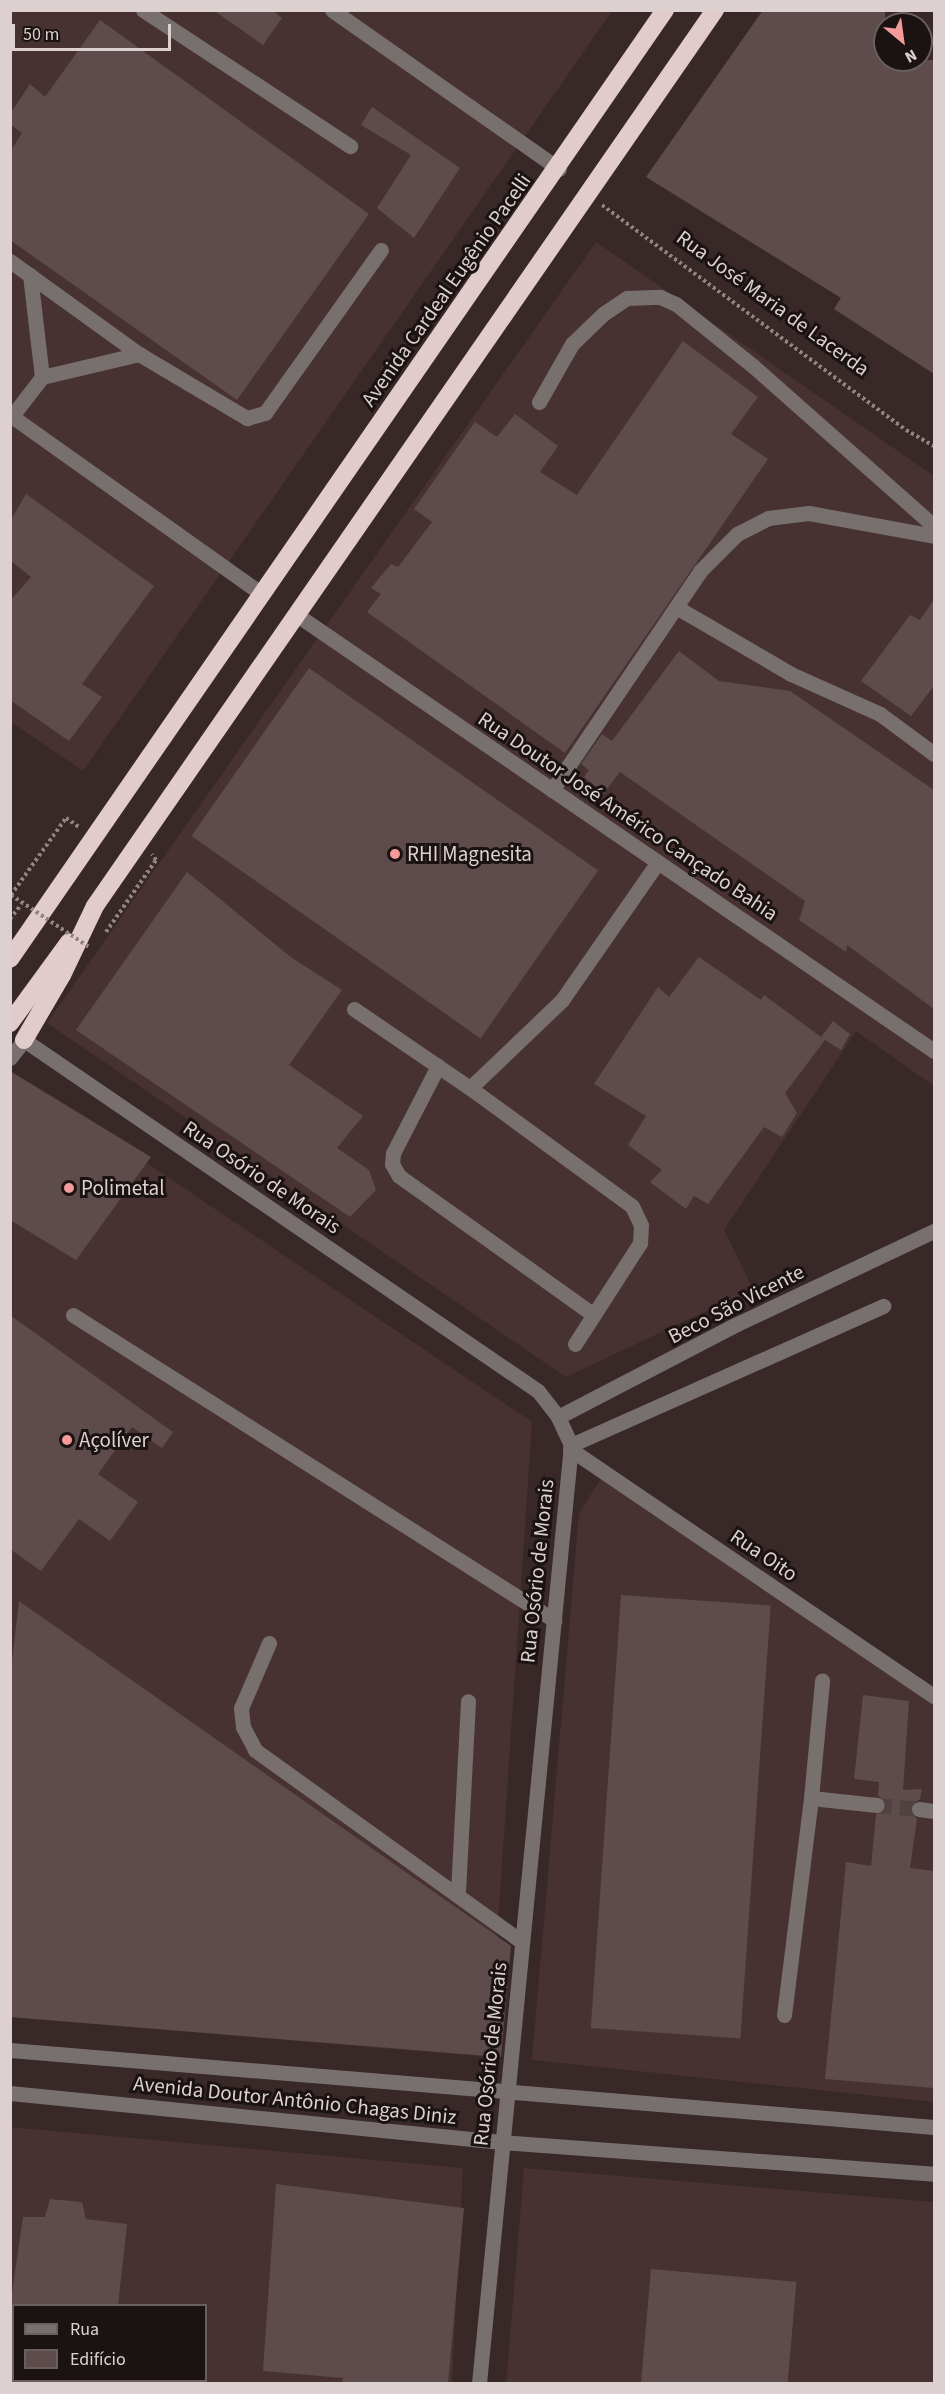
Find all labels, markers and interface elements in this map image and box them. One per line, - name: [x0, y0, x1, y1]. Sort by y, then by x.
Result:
- scale bar: [15, 12, 174, 50]
- north arrow: [873, 12, 933, 72]
- text: 50 m: [23, 22, 59, 47]
- text: N: [901, 44, 921, 68]
- street label: Avenida Cardeal Eugênio Pacelli: [356, 169, 536, 411]
- street label: Rua José Maria de Lacerda: [672, 225, 874, 381]
- street label: Rua Doutor José Américo Cançado Bahia: [473, 706, 783, 926]
- place label: RHI Magnesita: [407, 841, 532, 867]
- marker: RHI Magnesita: [388, 847, 402, 861]
- street label: Rua Osório de Morais: [178, 1115, 346, 1239]
- place label: Polimetal: [81, 1175, 164, 1201]
- marker: Polimetal: [62, 1181, 76, 1195]
- street label: Beco São Vicente: [664, 1259, 808, 1349]
- place label: Açolíver: [79, 1427, 149, 1453]
- marker: Açolíver: [60, 1433, 74, 1447]
- street label: Rua Osório de Morais: [515, 1478, 559, 1664]
- street label: Rua Oito: [726, 1523, 802, 1587]
- street label: Rua Osório de Morais: [468, 1961, 512, 2147]
- street label: Avenida Doutor Antônio Chagas Diniz: [132, 2070, 458, 2130]
- legend: [12, 2304, 207, 2382]
- text: Rua: [70, 2317, 99, 2342]
- text: Edifício: [70, 2347, 126, 2372]

